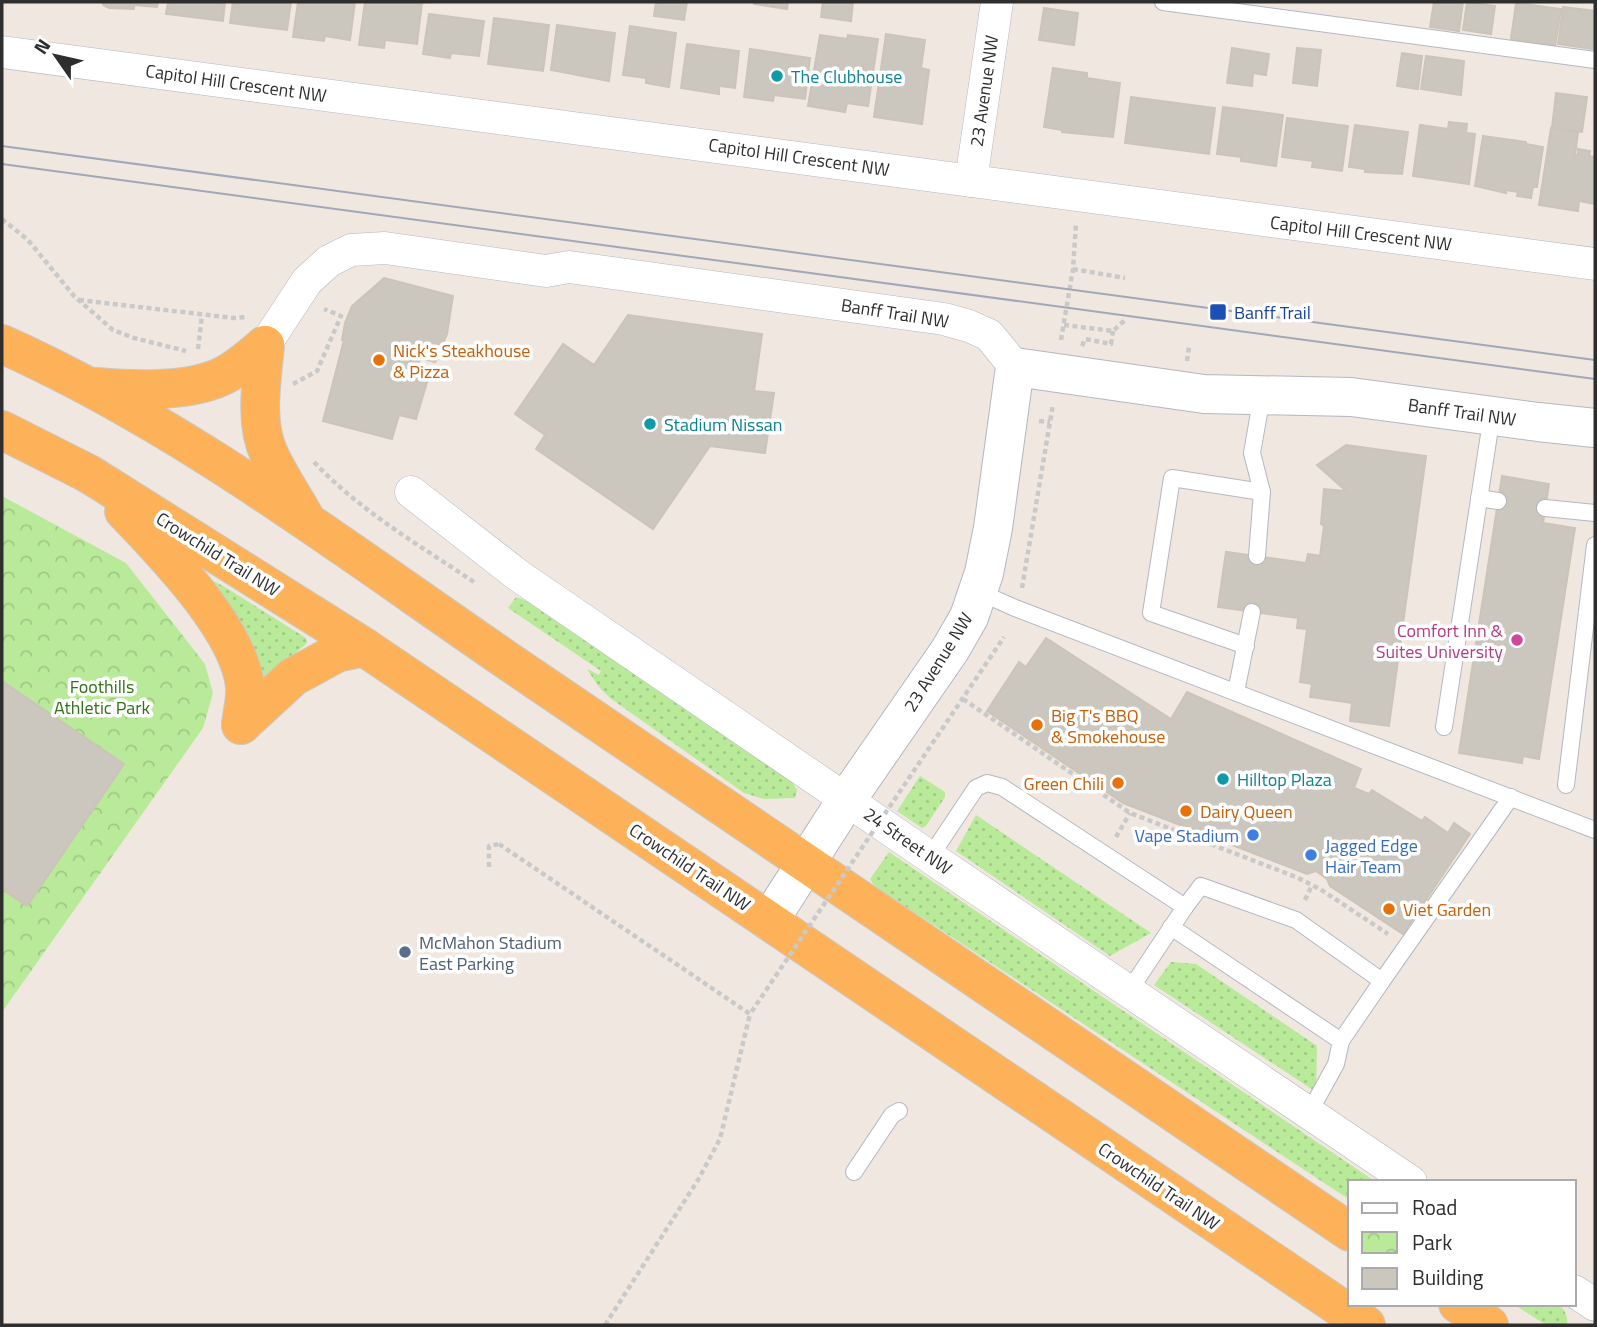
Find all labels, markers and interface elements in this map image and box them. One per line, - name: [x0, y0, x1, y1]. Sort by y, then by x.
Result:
- north arrow: [21, 21, 91, 91]
- text: N: [26, 33, 57, 60]
- street label: 23 Avenue NW: [963, 33, 1005, 149]
- street label: Capitol Hill Crescent NW: [144, 57, 328, 109]
- place label: The Clubhouse: [791, 63, 902, 90]
- marker: The Clubhouse: [769, 68, 785, 84]
- street label: Capitol Hill Crescent NW: [707, 131, 891, 183]
- street label: Capitol Hill Crescent NW: [1269, 208, 1453, 258]
- street label: Banff Trail NW: [839, 291, 951, 335]
- place label: Banff Trail: [1234, 299, 1311, 326]
- marker: Banff Trail: [1208, 302, 1228, 322]
- place label: Nick's Steakhouse & Pizza: [393, 337, 530, 385]
- marker: Nick's Steakhouse & Pizza: [371, 352, 387, 368]
- street label: Banff Trail NW: [1406, 391, 1518, 433]
- place label: Stadium Nissan: [664, 411, 783, 438]
- marker: Stadium Nissan: [642, 416, 658, 432]
- street label: Crowchild Trail NW: [151, 505, 285, 603]
- street label: 23 Avenue NW: [897, 607, 979, 717]
- place label: Comfort Inn & Suites University: [1376, 617, 1504, 665]
- marker: Comfort Inn & Suites University: [1509, 632, 1525, 648]
- park label: Foothills Athletic Park: [54, 673, 150, 721]
- place label: Big T's BBQ & Smokehouse: [1051, 702, 1165, 750]
- marker: Big T's BBQ & Smokehouse: [1029, 717, 1045, 733]
- place label: Hilltop Plaza: [1237, 766, 1332, 793]
- place label: Green Chili: [1024, 770, 1104, 797]
- marker: Hilltop Plaza: [1215, 771, 1231, 787]
- marker: Green Chili: [1110, 775, 1126, 791]
- place label: Dairy Queen: [1200, 798, 1293, 825]
- street label: 24 Street NW: [858, 801, 958, 882]
- marker: Dairy Queen: [1178, 803, 1194, 819]
- street label: Crowchild Trail NW: [624, 816, 756, 918]
- place label: Vape Stadium: [1134, 822, 1239, 849]
- marker: Vape Stadium: [1245, 827, 1261, 843]
- place label: Jagged Edge Hair Team: [1325, 832, 1418, 880]
- marker: Jagged Edge Hair Team: [1303, 847, 1319, 863]
- place label: Viet Garden: [1403, 896, 1491, 923]
- marker: Viet Garden: [1381, 901, 1397, 917]
- place label: McMahon Stadium East Parking: [419, 929, 562, 977]
- marker: McMahon Stadium East Parking: [397, 944, 413, 960]
- street label: Crowchild Trail NW: [1093, 1135, 1225, 1237]
- legend: [1348, 1180, 1576, 1306]
- text: Road: [1412, 1191, 1457, 1223]
- text: Park: [1412, 1226, 1452, 1258]
- text: Building: [1412, 1261, 1484, 1293]

